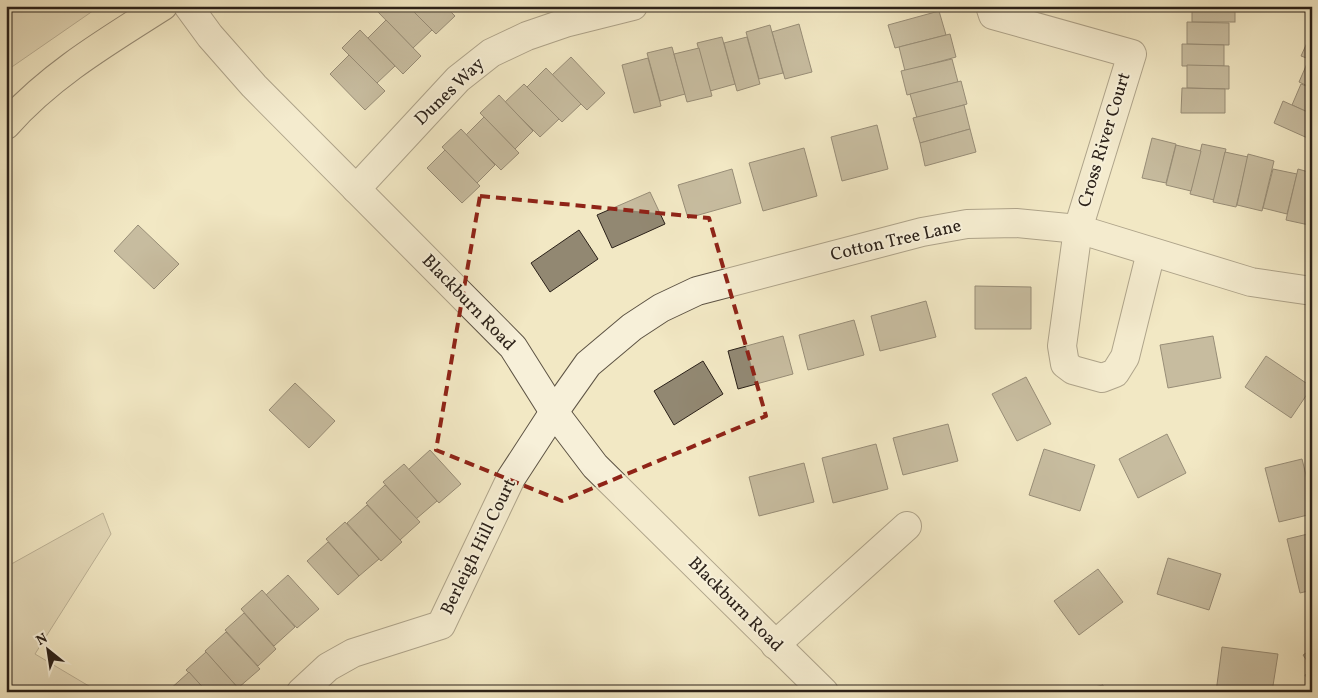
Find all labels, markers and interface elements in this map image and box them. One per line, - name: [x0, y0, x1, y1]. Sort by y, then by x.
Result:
- street label: Dunes Way: [410, 52, 491, 132]
- street label: Cross River Court: [1073, 69, 1137, 211]
- street label: Cotton Tree Lane: [828, 214, 964, 268]
- street label: Blackburn Road: [415, 249, 521, 357]
- street label: Berleigh Hill Court: [435, 475, 523, 619]
- street label: Blackburn Road: [682, 552, 788, 658]
- north arrow: [22, 626, 72, 676]
- text: N: [33, 629, 51, 651]

